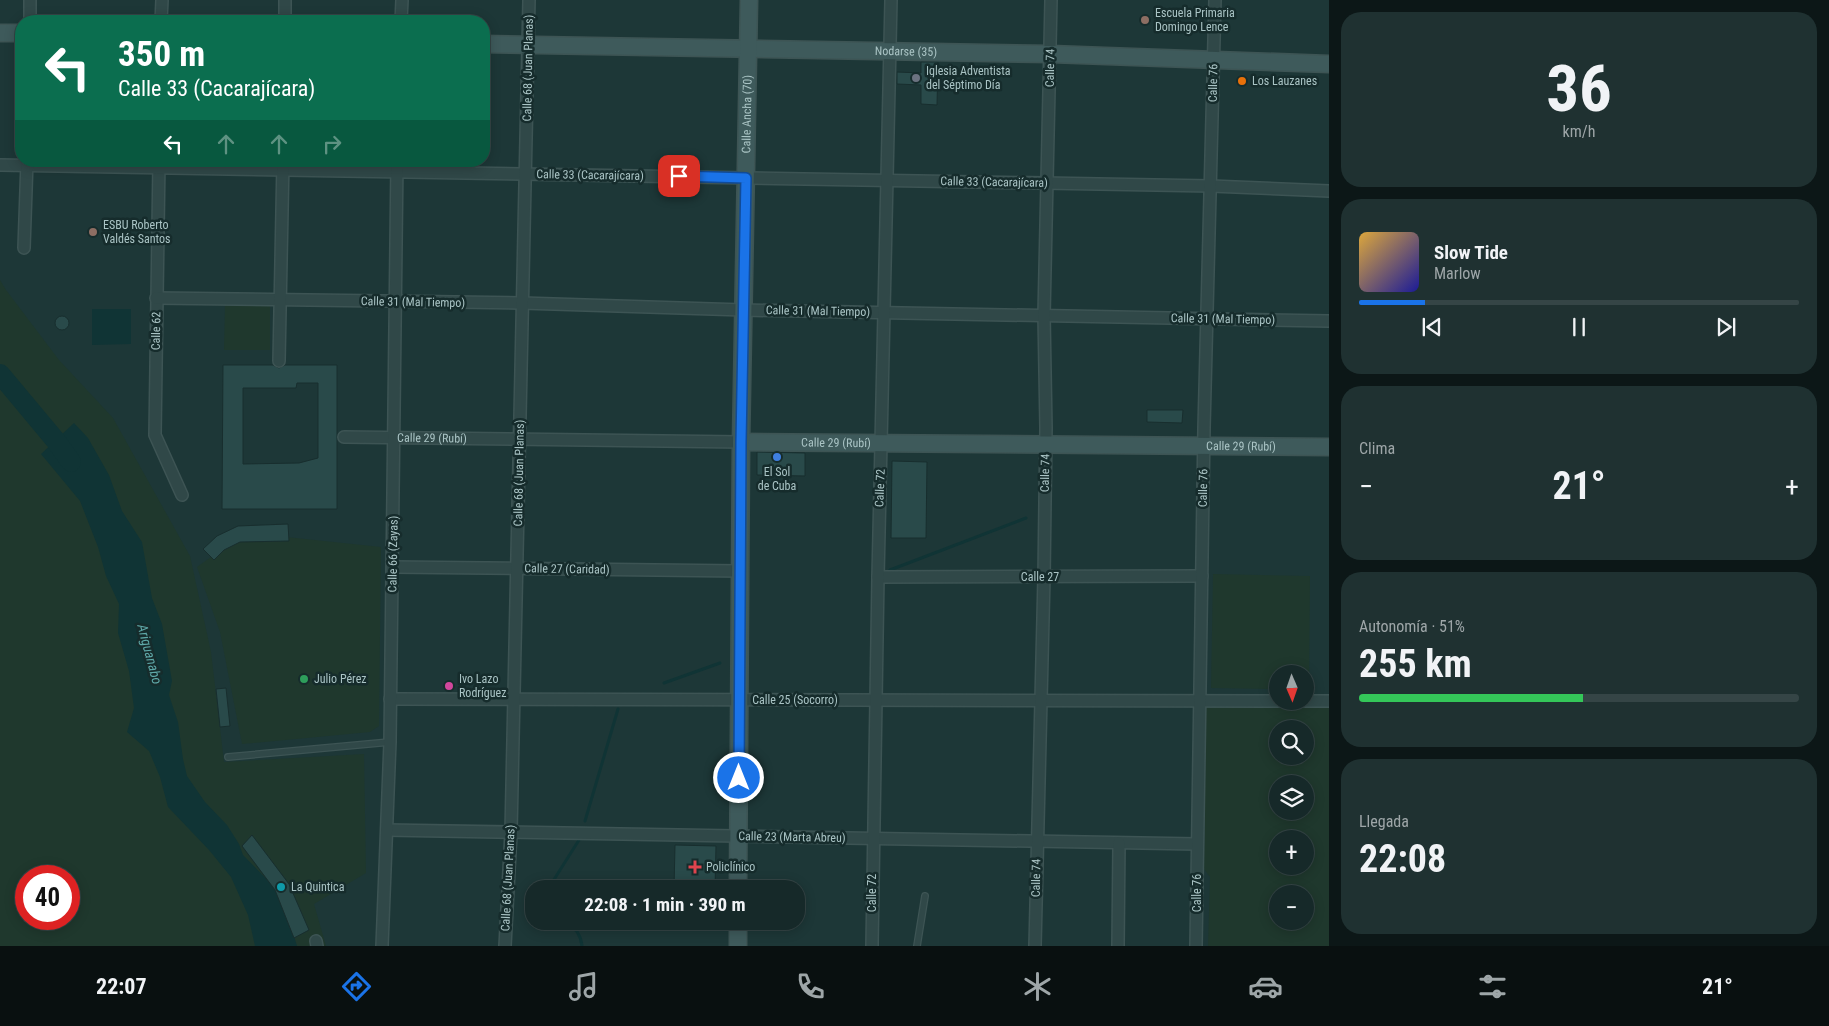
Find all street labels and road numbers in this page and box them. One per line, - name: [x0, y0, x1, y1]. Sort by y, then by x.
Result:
- street label: Calle 68 (Juan Planas): [520, 15, 536, 121]
- street label: Nodarse (35): [875, 44, 937, 59]
- street label: Calle 74: [1043, 49, 1057, 87]
- street label: Calle 76: [1206, 64, 1220, 102]
- street label: Calle Ancha (70): [739, 75, 755, 153]
- street label: Calle 33 (Cacarajícara): [536, 167, 644, 183]
- street label: Calle 33 (Cacarajícara): [940, 174, 1048, 190]
- street label: Calle 31 (Mal Tiempo): [361, 294, 465, 310]
- street label: Calle 31 (Mal Tiempo): [766, 303, 870, 319]
- street label: Calle 31 (Mal Tiempo): [1171, 311, 1275, 327]
- street label: Calle 62: [149, 312, 163, 350]
- street label: Calle 68 (Juan Planas): [511, 420, 527, 526]
- street label: Calle 29 (Rubí): [397, 431, 467, 446]
- street label: Calle 29 (Rubí): [801, 436, 871, 450]
- street label: Calle 29 (Rubí): [1206, 439, 1276, 454]
- street label: Calle 74: [1038, 454, 1052, 492]
- street label: Calle 72: [872, 469, 888, 507]
- street label: Calle 76: [1196, 469, 1210, 507]
- street label: Calle 66 (Zayas): [385, 516, 401, 592]
- street label: Calle 27 (Caridad): [524, 561, 610, 577]
- street label: Calle 27: [1021, 570, 1059, 584]
- street label: Calle 25 (Socorro): [752, 693, 838, 707]
- street label: Calle 68 (Juan Planas): [498, 824, 518, 932]
- street label: Calle 23 (Marta Abreu): [738, 829, 846, 845]
- street label: Calle 74: [1029, 859, 1043, 897]
- street label: Calle 72: [865, 874, 879, 912]
- street label: Calle 76: [1190, 874, 1204, 912]

